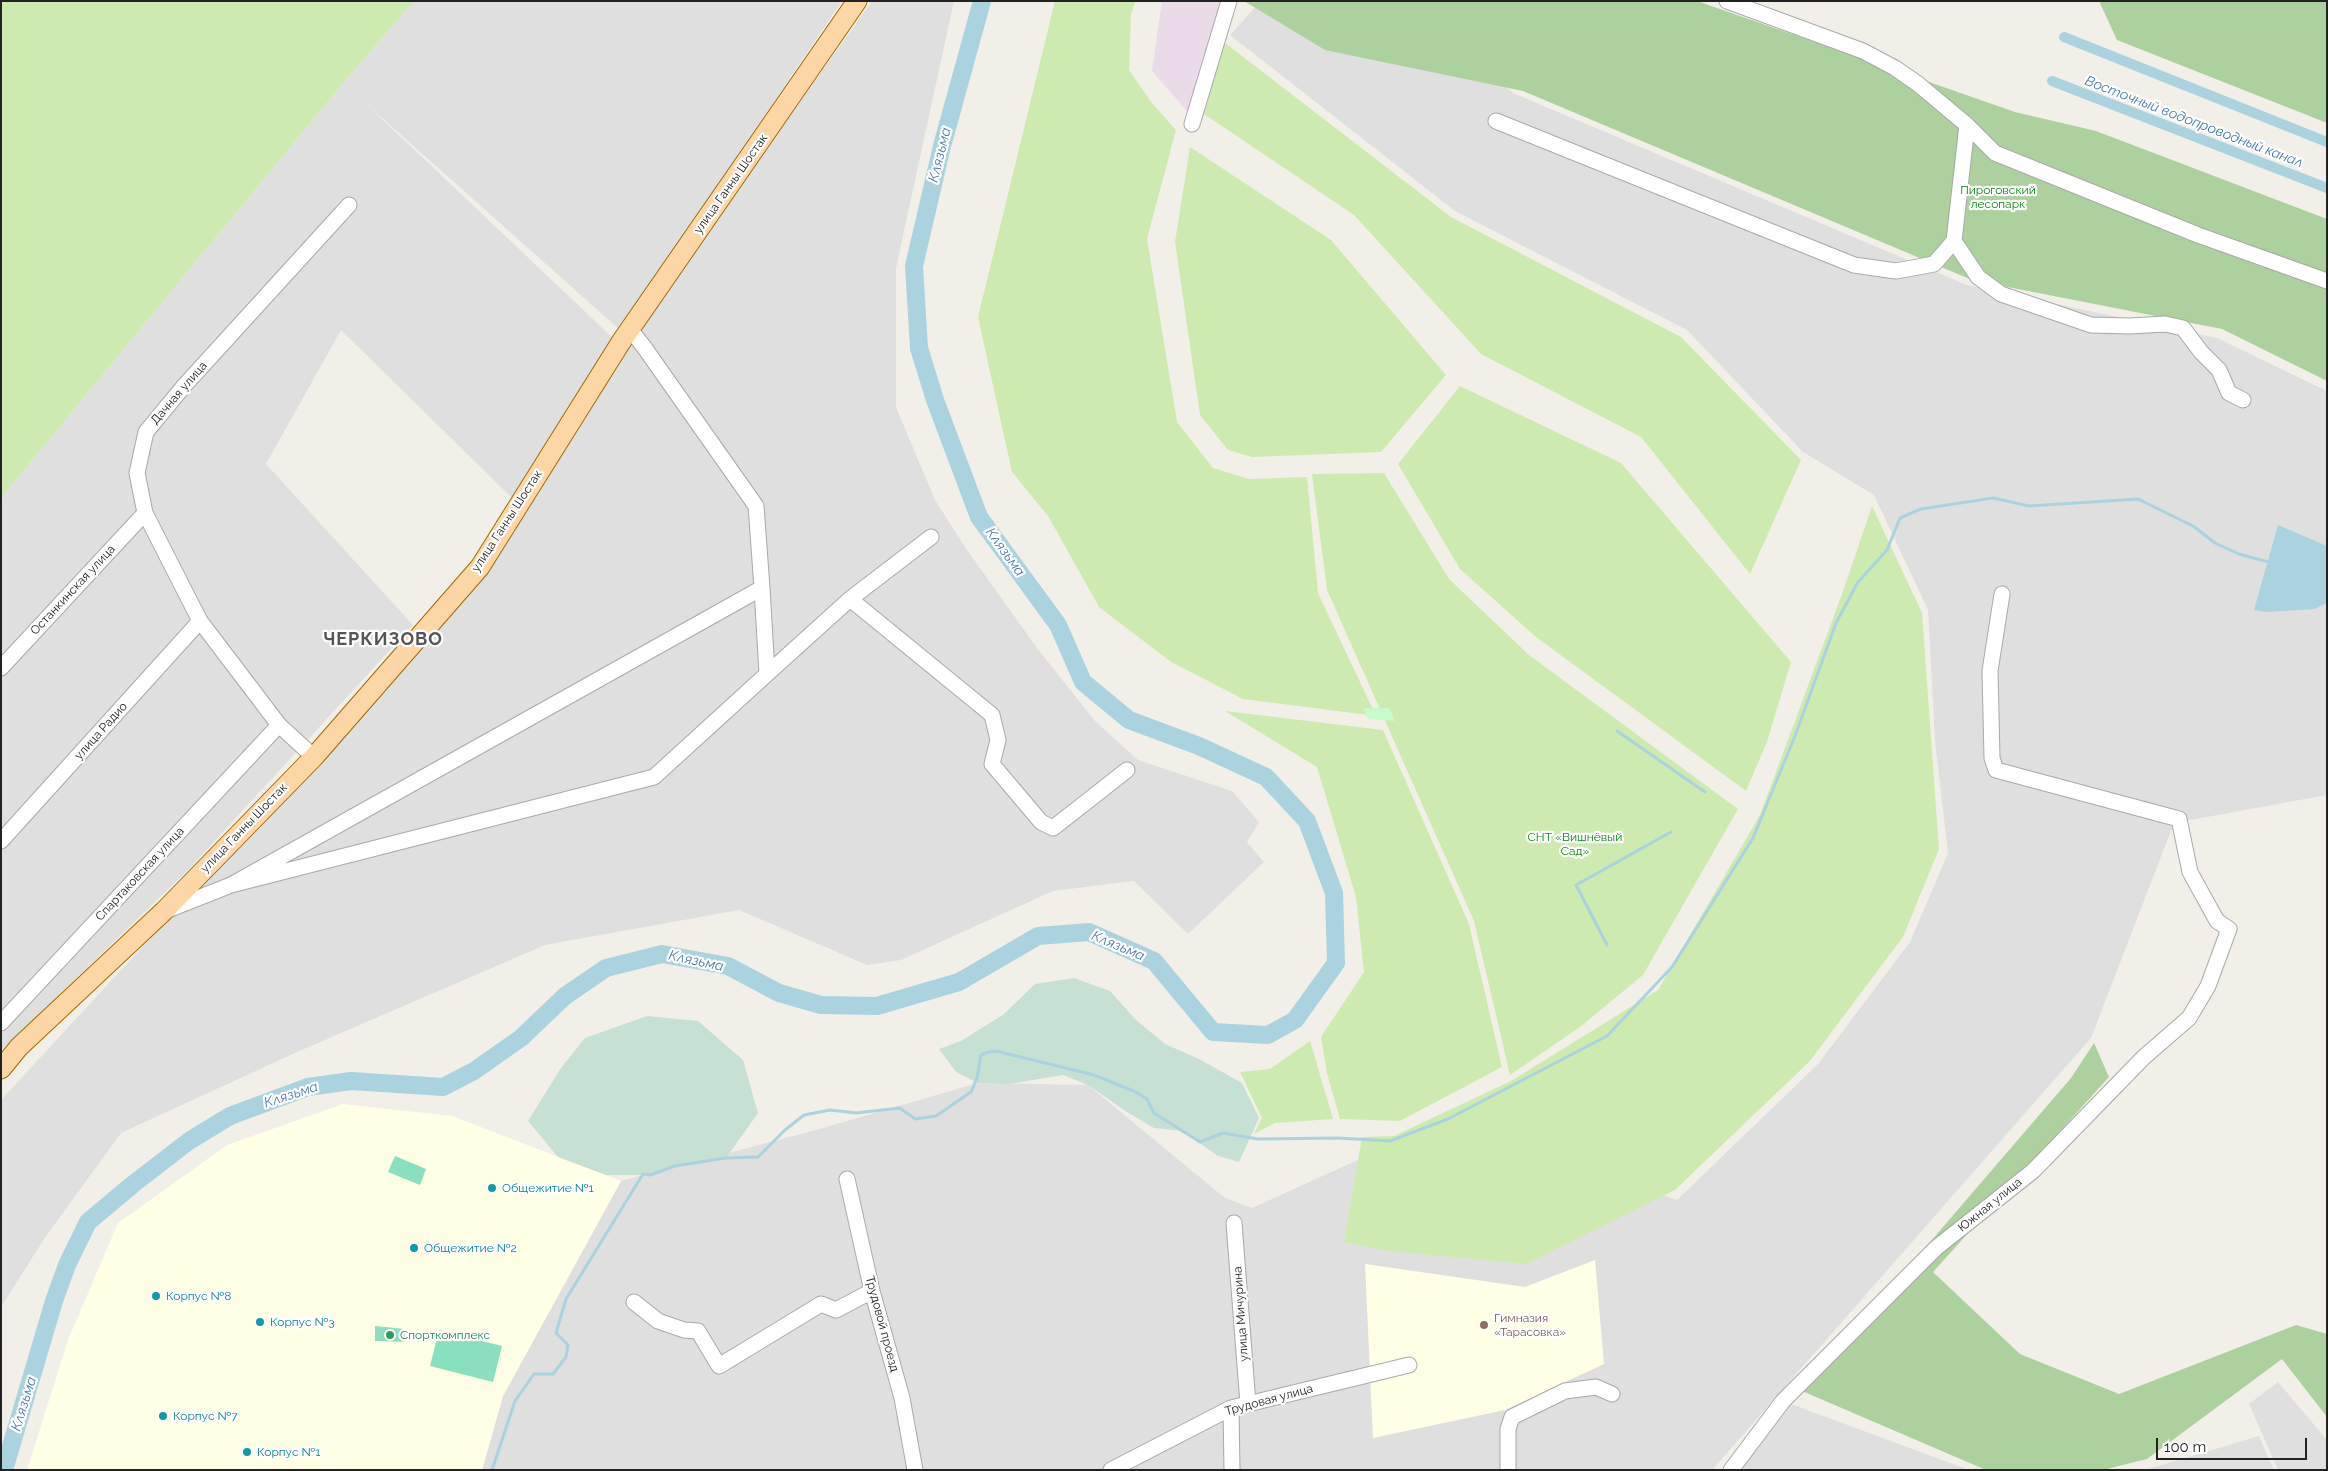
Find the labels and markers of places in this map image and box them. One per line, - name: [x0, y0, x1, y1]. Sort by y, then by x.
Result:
- place label: Общежитие №1: [502, 1181, 594, 1195]
- marker: Общежитие №1: [486, 1182, 498, 1194]
- place label: Общежитие №2: [424, 1241, 517, 1255]
- marker: Общежитие №2: [408, 1242, 420, 1254]
- place label: Корпус №8: [166, 1289, 231, 1303]
- marker: Корпус №8: [150, 1290, 162, 1302]
- place label: Гимназия «Тарасовка»: [1494, 1311, 1566, 1339]
- place label: Корпус №3: [270, 1315, 335, 1329]
- marker: Корпус №3: [254, 1316, 266, 1328]
- marker: Гимназия «Тарасовка»: [1478, 1319, 1490, 1331]
- place label: Спорткомплекс: [400, 1328, 490, 1342]
- marker: Спорткомплекс: [384, 1329, 396, 1341]
- place label: Корпус №7: [173, 1409, 238, 1423]
- marker: Корпус №7: [157, 1410, 169, 1422]
- place label: Корпус №1: [257, 1445, 320, 1459]
- marker: Корпус №1: [241, 1446, 253, 1458]

